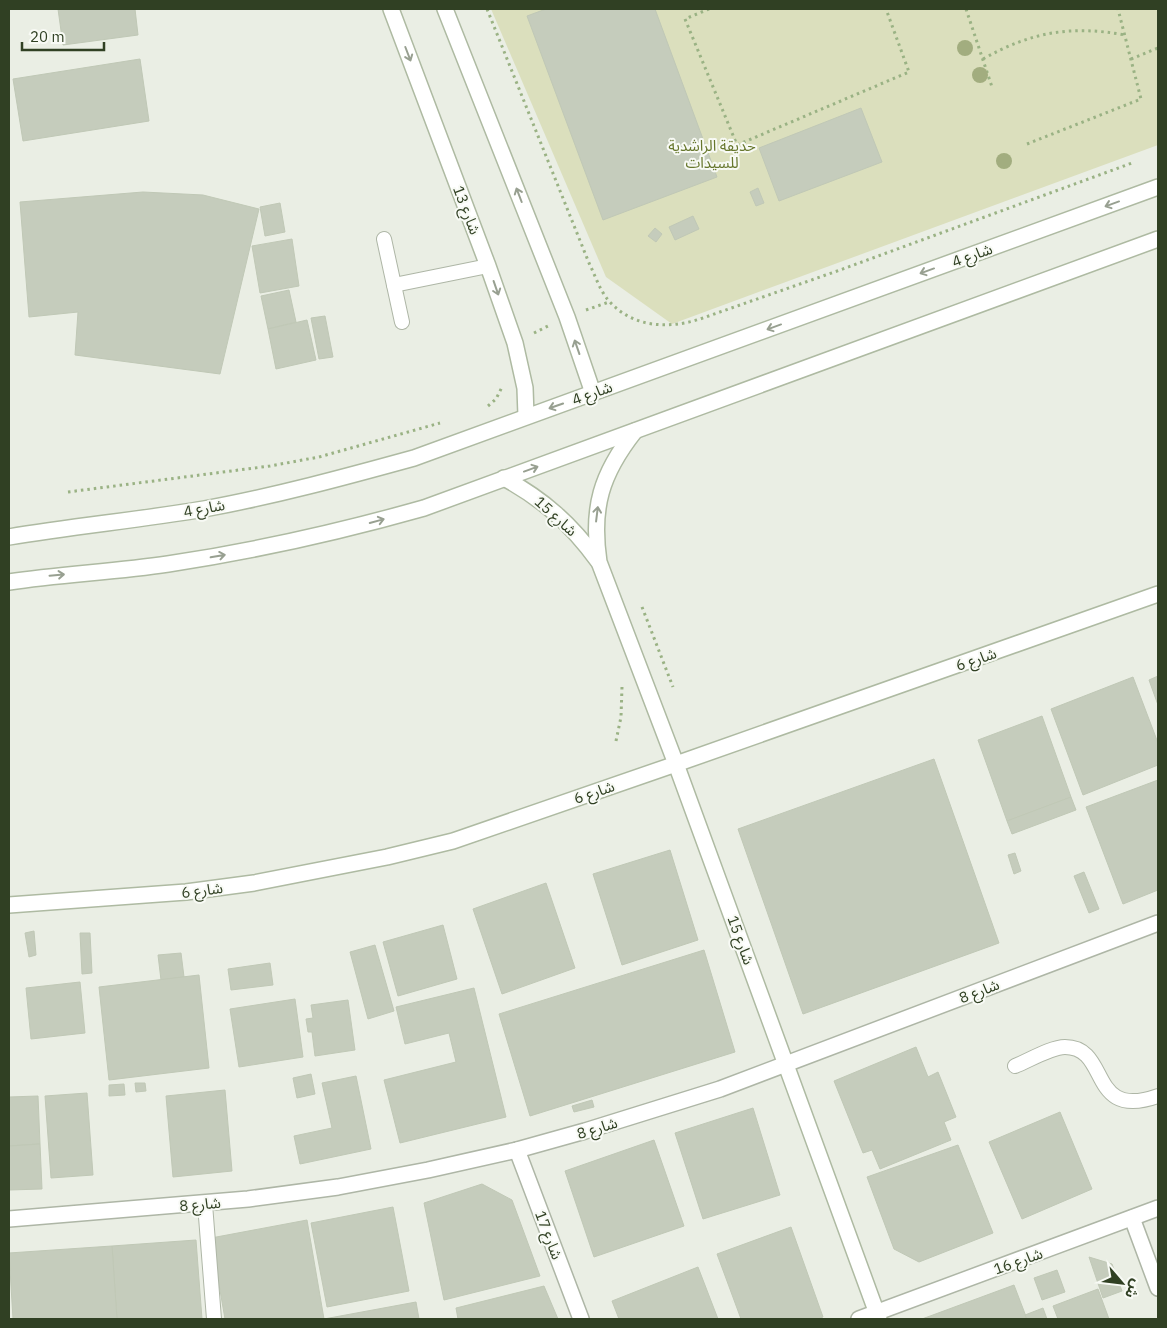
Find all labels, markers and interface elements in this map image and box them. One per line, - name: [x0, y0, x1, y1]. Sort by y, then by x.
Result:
- scale bar: [22, 20, 105, 52]
- text: 20 m: [30, 27, 65, 46]
- one-way arrow: [404, 46, 413, 61]
- park label: حديقة الراشدية للسيدات: [668, 136, 756, 172]
- street label: شارع 13: [446, 183, 485, 238]
- one-way arrow: [513, 188, 523, 203]
- one-way arrow: [1105, 200, 1121, 209]
- street label: شارع 4: [949, 239, 996, 274]
- one-way arrow: [920, 267, 935, 276]
- one-way arrow: [492, 280, 501, 295]
- one-way arrow: [767, 323, 782, 332]
- one-way arrow: [572, 339, 581, 355]
- street label: شارع 4: [569, 377, 616, 412]
- one-way arrow: [548, 402, 564, 411]
- one-way arrow: [522, 464, 538, 473]
- street label: شارع 15: [529, 492, 581, 542]
- street label: شارع 4: [182, 495, 227, 524]
- one-way arrow: [592, 506, 602, 522]
- one-way arrow: [369, 516, 385, 525]
- one-way arrow: [210, 551, 226, 561]
- one-way arrow: [49, 571, 65, 580]
- street label: شارع 6: [953, 643, 1000, 678]
- street label: شارع 6: [571, 776, 618, 811]
- street label: شارع 6: [180, 878, 224, 905]
- street label: شارع 15: [721, 913, 759, 968]
- street label: شارع 8: [956, 975, 1003, 1010]
- street label: شارع 8: [574, 1113, 621, 1146]
- street label: شارع 8: [178, 1193, 222, 1218]
- street label: شارع 17: [528, 1208, 567, 1263]
- street label: شارع 16: [991, 1243, 1046, 1281]
- north arrow: [1097, 1258, 1147, 1308]
- text: ش: [1121, 1276, 1146, 1302]

